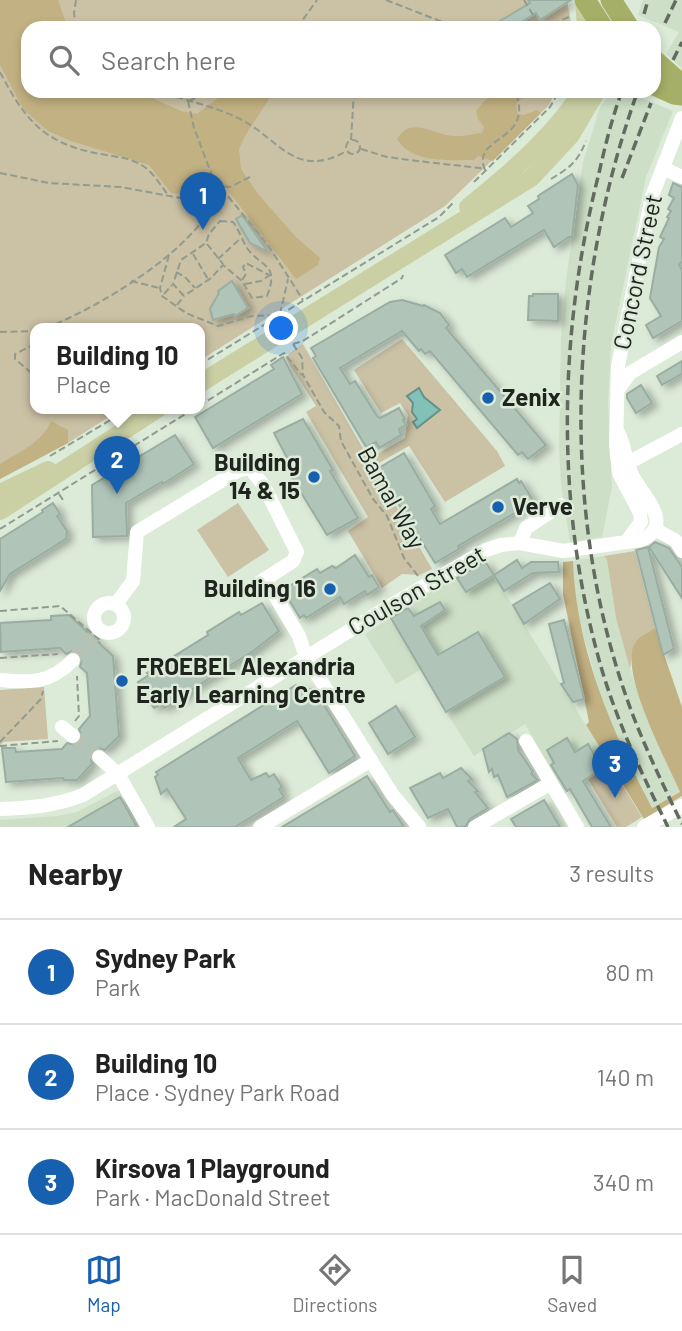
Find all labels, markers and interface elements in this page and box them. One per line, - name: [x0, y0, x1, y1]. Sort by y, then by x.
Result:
- search box: [21, 21, 661, 98]
- icon: search: [45, 41, 83, 79]
- text: Search here: [101, 44, 236, 75]
- pin: 1: [180, 172, 226, 230]
- street label: Concord Street: [606, 191, 667, 352]
- your location: [264, 311, 298, 345]
- popup: [30, 323, 205, 414]
- text: Building 10: [56, 339, 179, 370]
- text: Place: [56, 370, 111, 398]
- place label: Zenix: [502, 382, 561, 411]
- marker: Zenix: [480, 390, 496, 406]
- pin: 2: [94, 436, 140, 494]
- street label: Bamal Way: [352, 441, 432, 554]
- place label: Building 14 & 15: [214, 447, 300, 504]
- marker: Building 14 & 15: [306, 469, 322, 485]
- place label: Verve: [512, 491, 573, 520]
- marker: Verve: [490, 499, 506, 515]
- street label: Coulson Street: [342, 539, 490, 641]
- place label: Building 16: [204, 573, 316, 602]
- marker: Building 16: [322, 581, 338, 597]
- place label: FROEBEL Alexandria Early Learning Centre: [136, 651, 366, 708]
- marker: FROEBEL Alexandria Early Learning Centre: [114, 673, 130, 689]
- pin: 3: [592, 740, 638, 798]
- text: Nearby: [28, 855, 123, 891]
- text: 3 results: [569, 859, 654, 887]
- text: Sydney Park: [95, 942, 236, 973]
- text: 1: [47, 958, 55, 986]
- text: 80 m: [605, 958, 654, 986]
- text: Park: [95, 973, 140, 1001]
- text: Building 10: [95, 1047, 217, 1078]
- text: 2: [45, 1063, 57, 1091]
- text: 140 m: [597, 1063, 654, 1091]
- text: Place · Sydney Park Road: [95, 1078, 340, 1106]
- text: Kirsova 1 Playground: [95, 1152, 330, 1183]
- text: 3: [45, 1168, 57, 1196]
- text: 340 m: [593, 1168, 654, 1196]
- text: Park · MacDonald Street: [95, 1183, 331, 1211]
- tab: Map: [85, 1251, 123, 1316]
- tab: Directions: [293, 1251, 378, 1316]
- tab: Saved: [547, 1251, 597, 1316]

